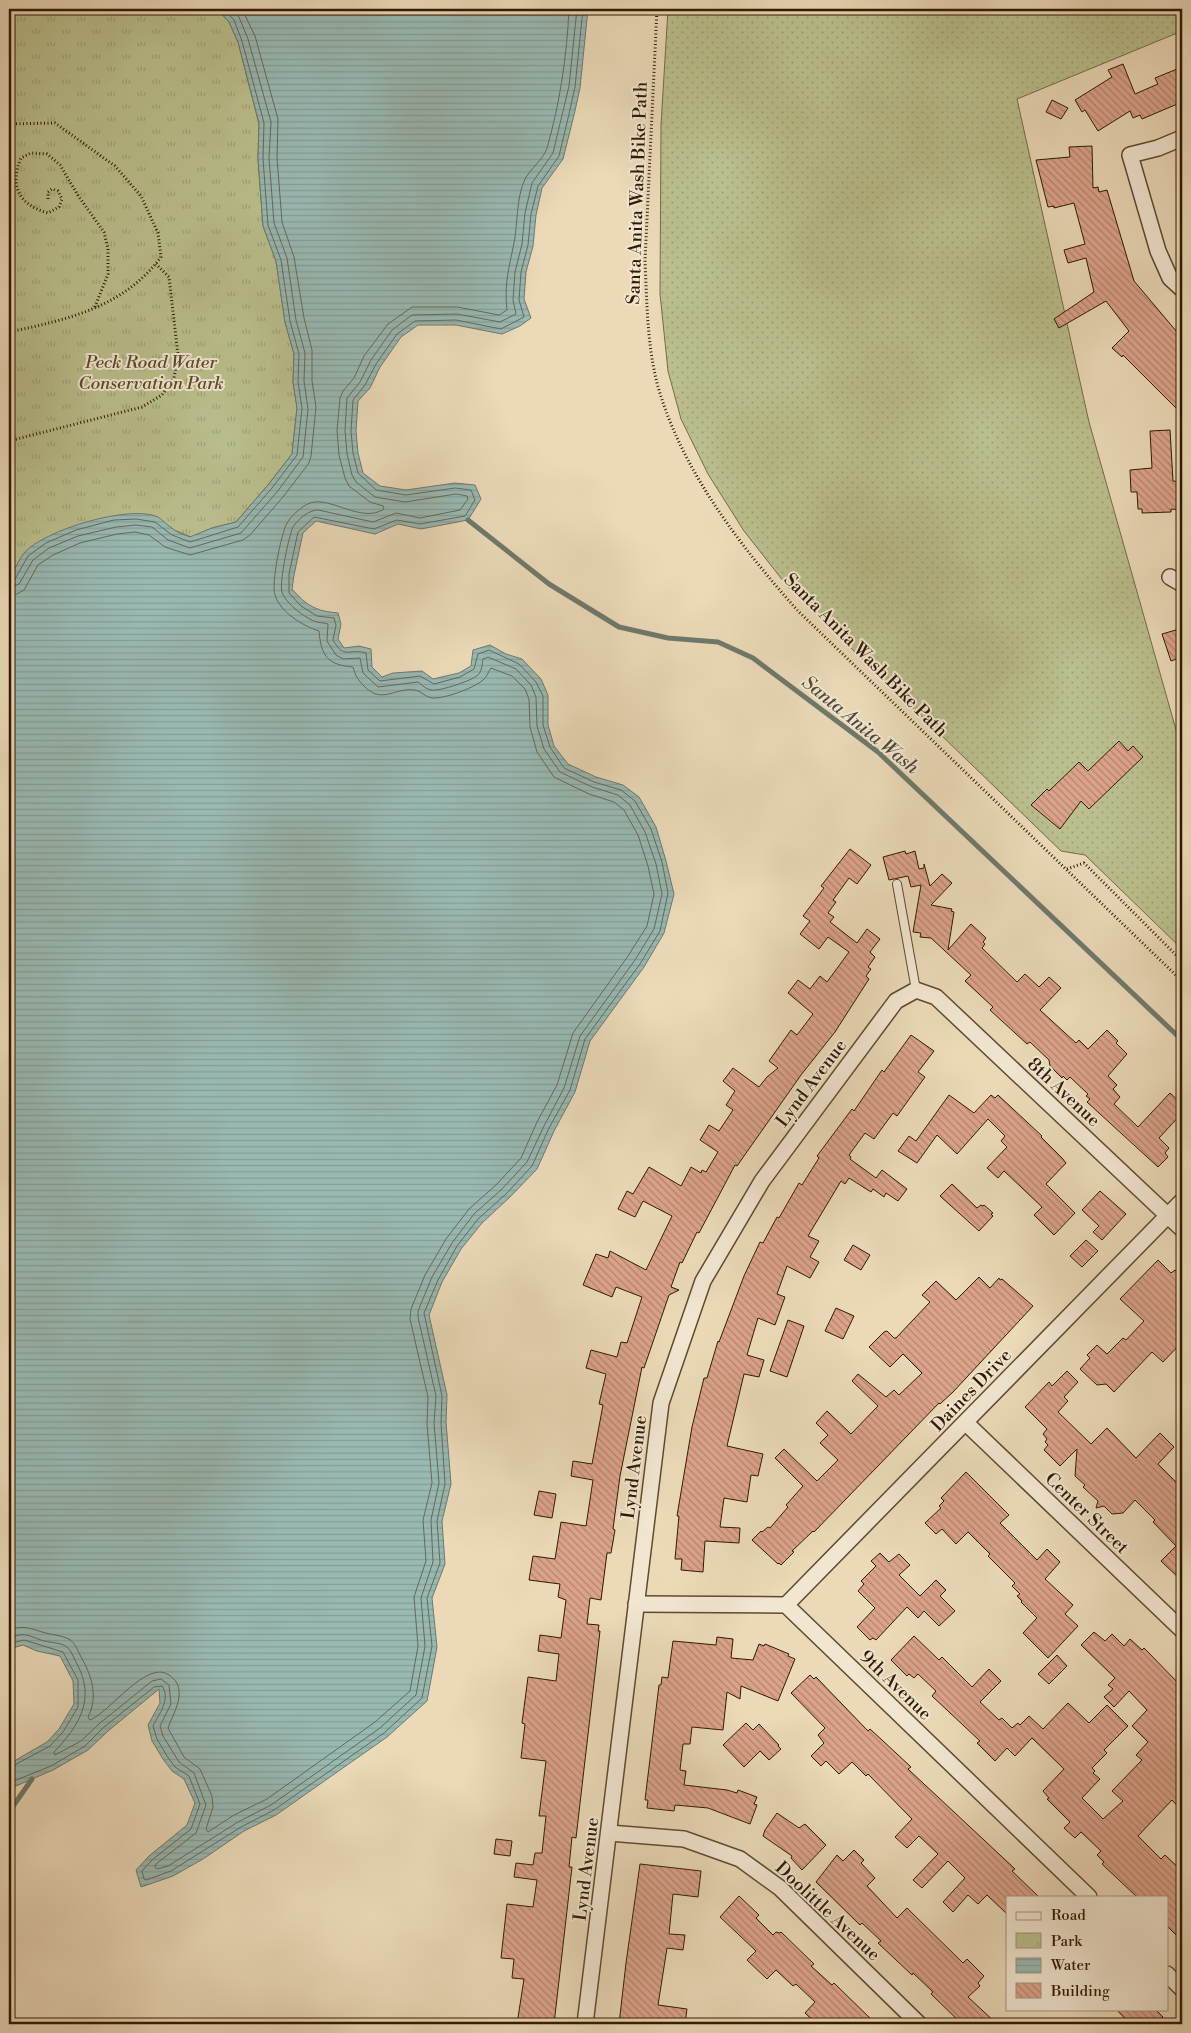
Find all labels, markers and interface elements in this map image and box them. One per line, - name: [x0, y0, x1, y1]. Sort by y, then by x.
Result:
- street label: Santa Anita Wash Bike Path: [622, 81, 653, 305]
- park label: Peck Road Water Conservation Park: [78, 351, 224, 395]
- street label: Santa Anita Wash Bike Path: [780, 569, 952, 741]
- water label: Santa Anita Wash: [798, 670, 924, 778]
- street label: Lynd Avenue: [771, 1035, 852, 1132]
- street label: 8th Avenue: [1022, 1053, 1105, 1132]
- street label: Daines Drive: [926, 1344, 1017, 1437]
- street label: Lynd Avenue: [617, 1414, 652, 1520]
- street label: Center Street: [1040, 1468, 1134, 1560]
- street label: 9th Avenue: [855, 1645, 936, 1725]
- street label: Lynd Avenue: [569, 1816, 604, 1922]
- street label: Doolittle Avenue: [770, 1857, 885, 1966]
- legend: [1006, 1896, 1168, 2010]
- text: Road: [1051, 1906, 1086, 1925]
- text: Park: [1051, 1932, 1083, 1951]
- text: Water: [1050, 1956, 1091, 1975]
- text: Building: [1050, 1982, 1110, 2001]

